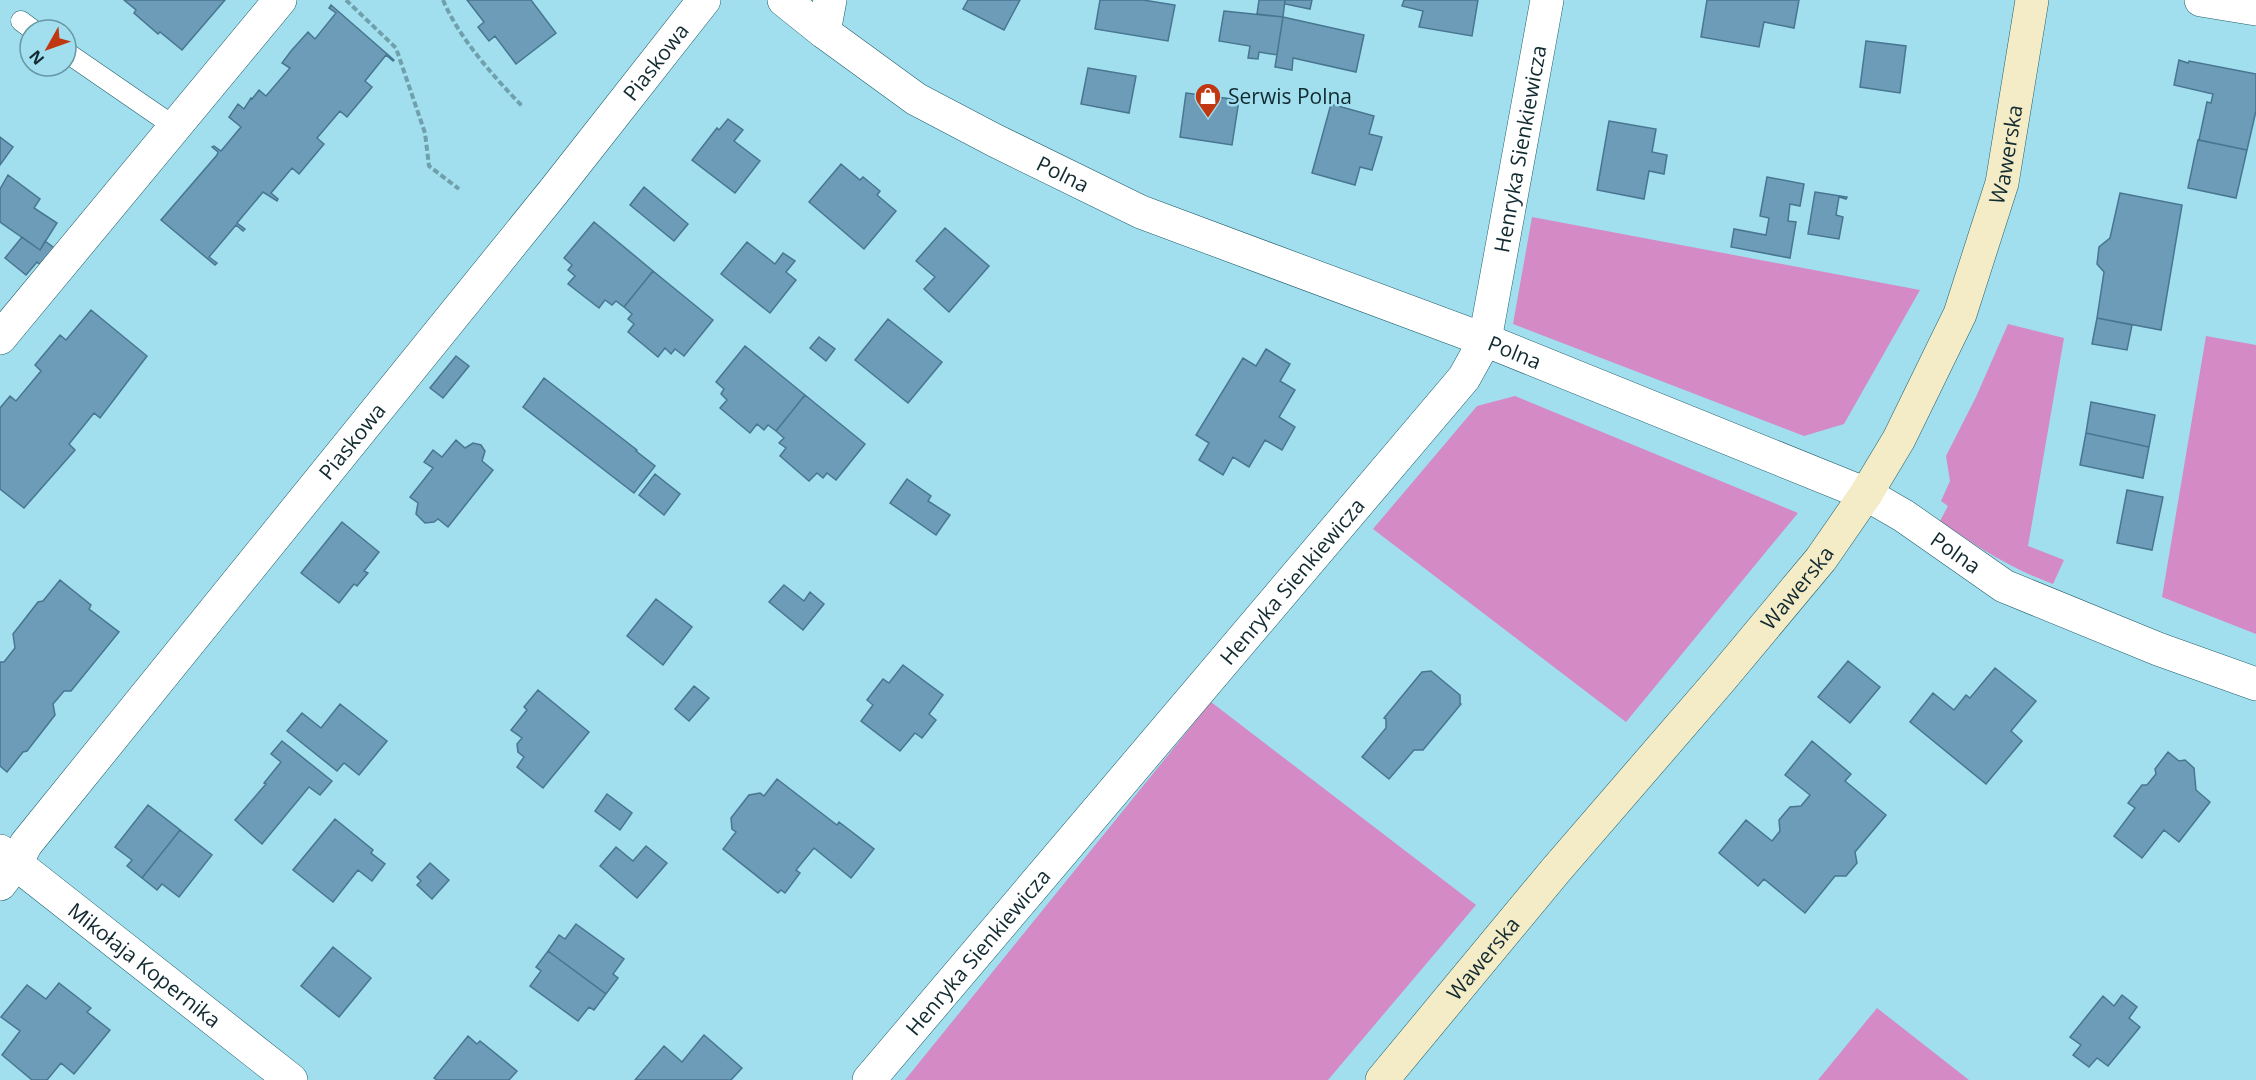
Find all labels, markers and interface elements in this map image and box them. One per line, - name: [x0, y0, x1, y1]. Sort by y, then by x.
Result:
- street label: Piaskowa: [616, 17, 695, 106]
- north arrow: [18, 18, 78, 78]
- street label: Henryka Sienkiewicza: [1487, 43, 1553, 255]
- text: N: [24, 46, 49, 70]
- shop icon: Serwis Polna: [1193, 81, 1223, 119]
- place label: Serwis Polna: [1228, 82, 1352, 110]
- street label: Wawerska: [1982, 103, 2029, 208]
- street label: Polna: [1032, 149, 1094, 199]
- street label: Polna: [1484, 329, 1546, 375]
- street label: Piaskowa: [312, 397, 391, 485]
- street label: Henryka Sienkiewicza: [1213, 492, 1371, 670]
- street label: Polna: [1925, 525, 1986, 580]
- street label: Wawerska: [1754, 540, 1840, 635]
- street label: Henryka Sienkiewicza: [899, 863, 1056, 1041]
- street label: Mikołaja Kopernika: [62, 896, 227, 1034]
- street label: Wawerska: [1440, 911, 1526, 1006]

